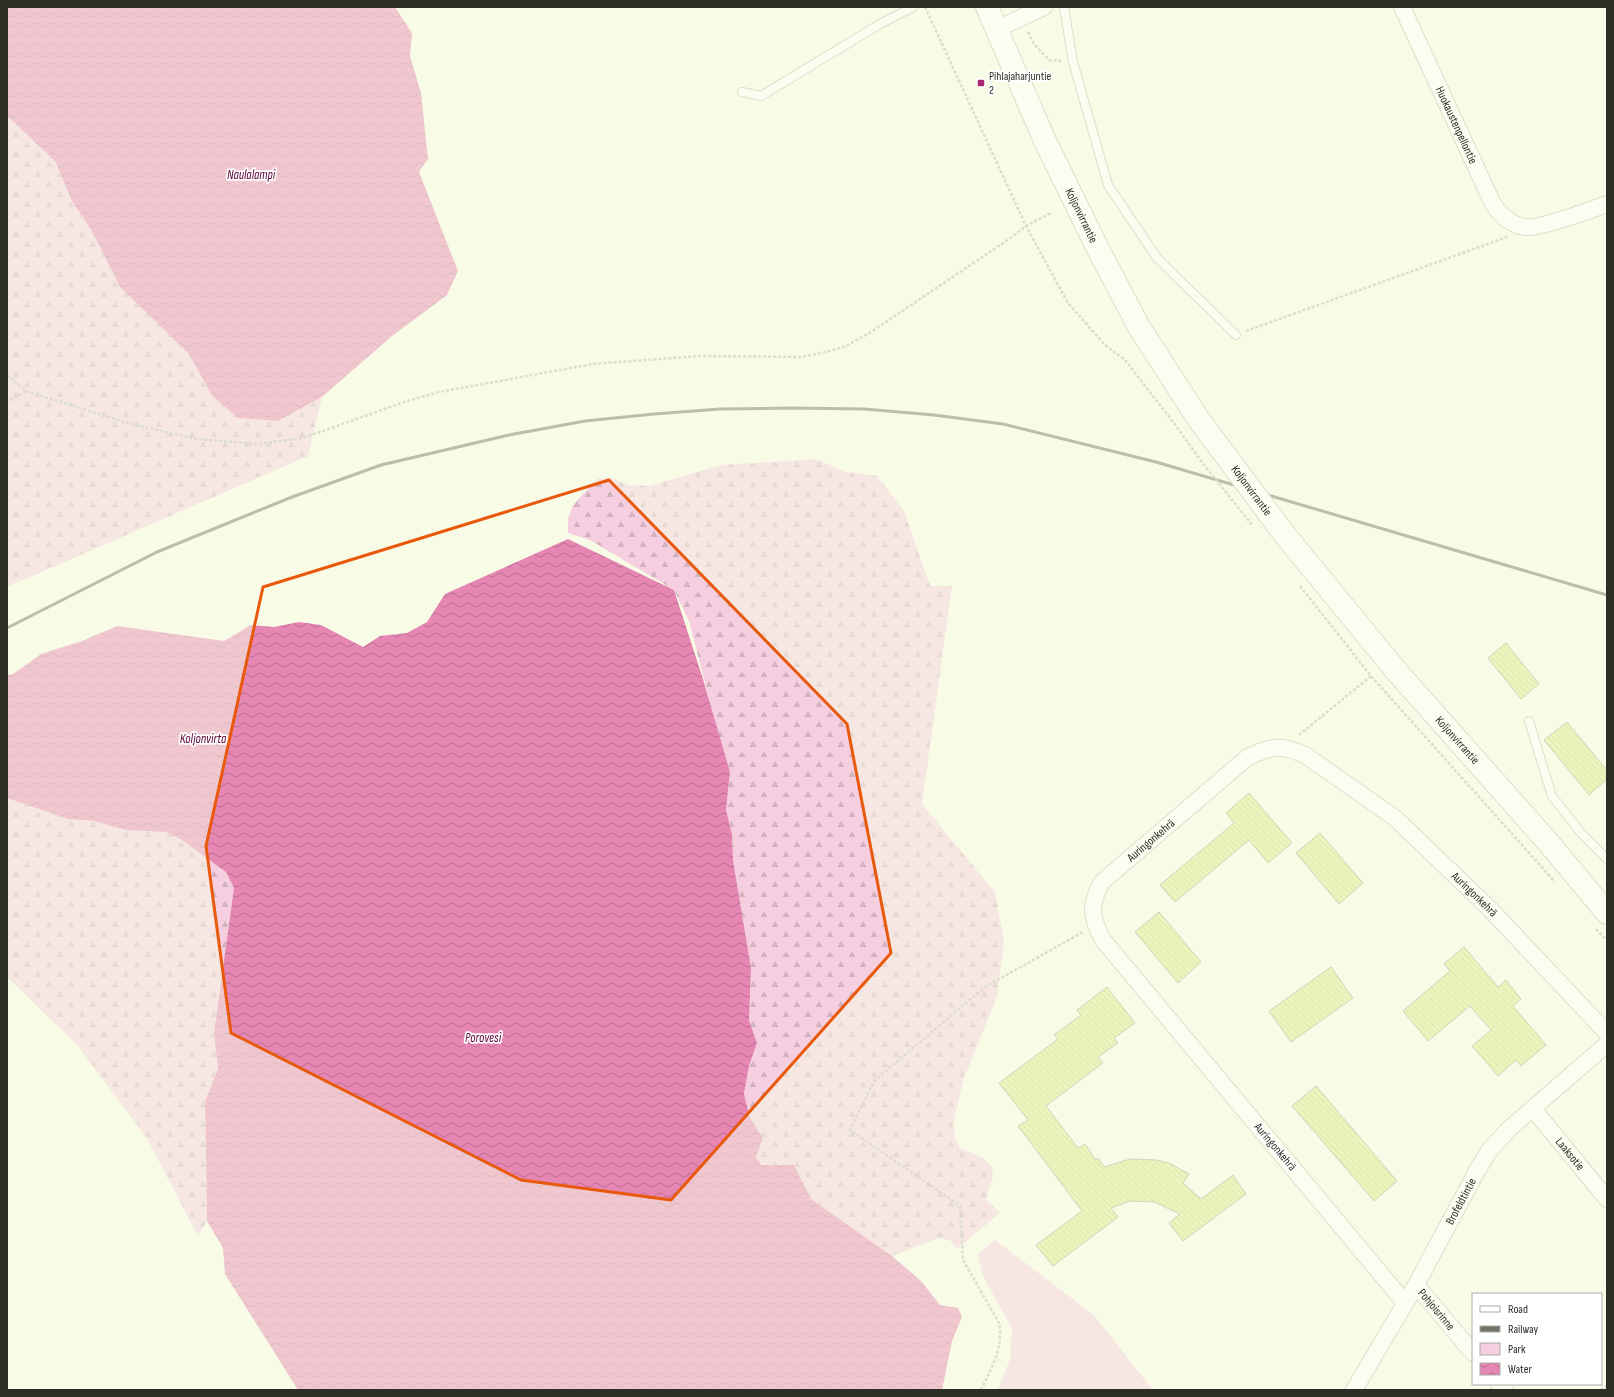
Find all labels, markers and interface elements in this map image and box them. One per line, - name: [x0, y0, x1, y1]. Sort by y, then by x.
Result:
- place label: Pihlajaharjuntie 2: [989, 69, 1052, 98]
- marker: Pihlajaharjuntie 2: [976, 78, 986, 88]
- street label: Huokaustenpellontie: [1432, 84, 1481, 166]
- water label: Naulalampi: [227, 167, 276, 183]
- street label: Koljonvirrantie: [1062, 186, 1101, 246]
- street label: Koljonvirrantie: [1228, 462, 1276, 519]
- street label: Koljonvirrantie: [1432, 713, 1483, 767]
- water label: Koljonvirta: [180, 731, 227, 747]
- street label: Auringonkehrä: [1123, 815, 1178, 866]
- street label: Auringonkehrä: [1448, 868, 1501, 920]
- water label: Porovesi: [465, 1030, 502, 1046]
- street label: Auringonkehrä: [1250, 1119, 1300, 1174]
- street label: Laaksotie: [1552, 1135, 1588, 1174]
- street label: Brofeldtintie: [1442, 1175, 1479, 1227]
- street label: Pohjoisrinne: [1415, 1286, 1458, 1334]
- legend: [1472, 1293, 1602, 1385]
- text: Road: [1508, 1302, 1528, 1317]
- text: Railway: [1508, 1322, 1539, 1337]
- text: Park: [1508, 1342, 1526, 1357]
- text: Water: [1508, 1362, 1532, 1377]

